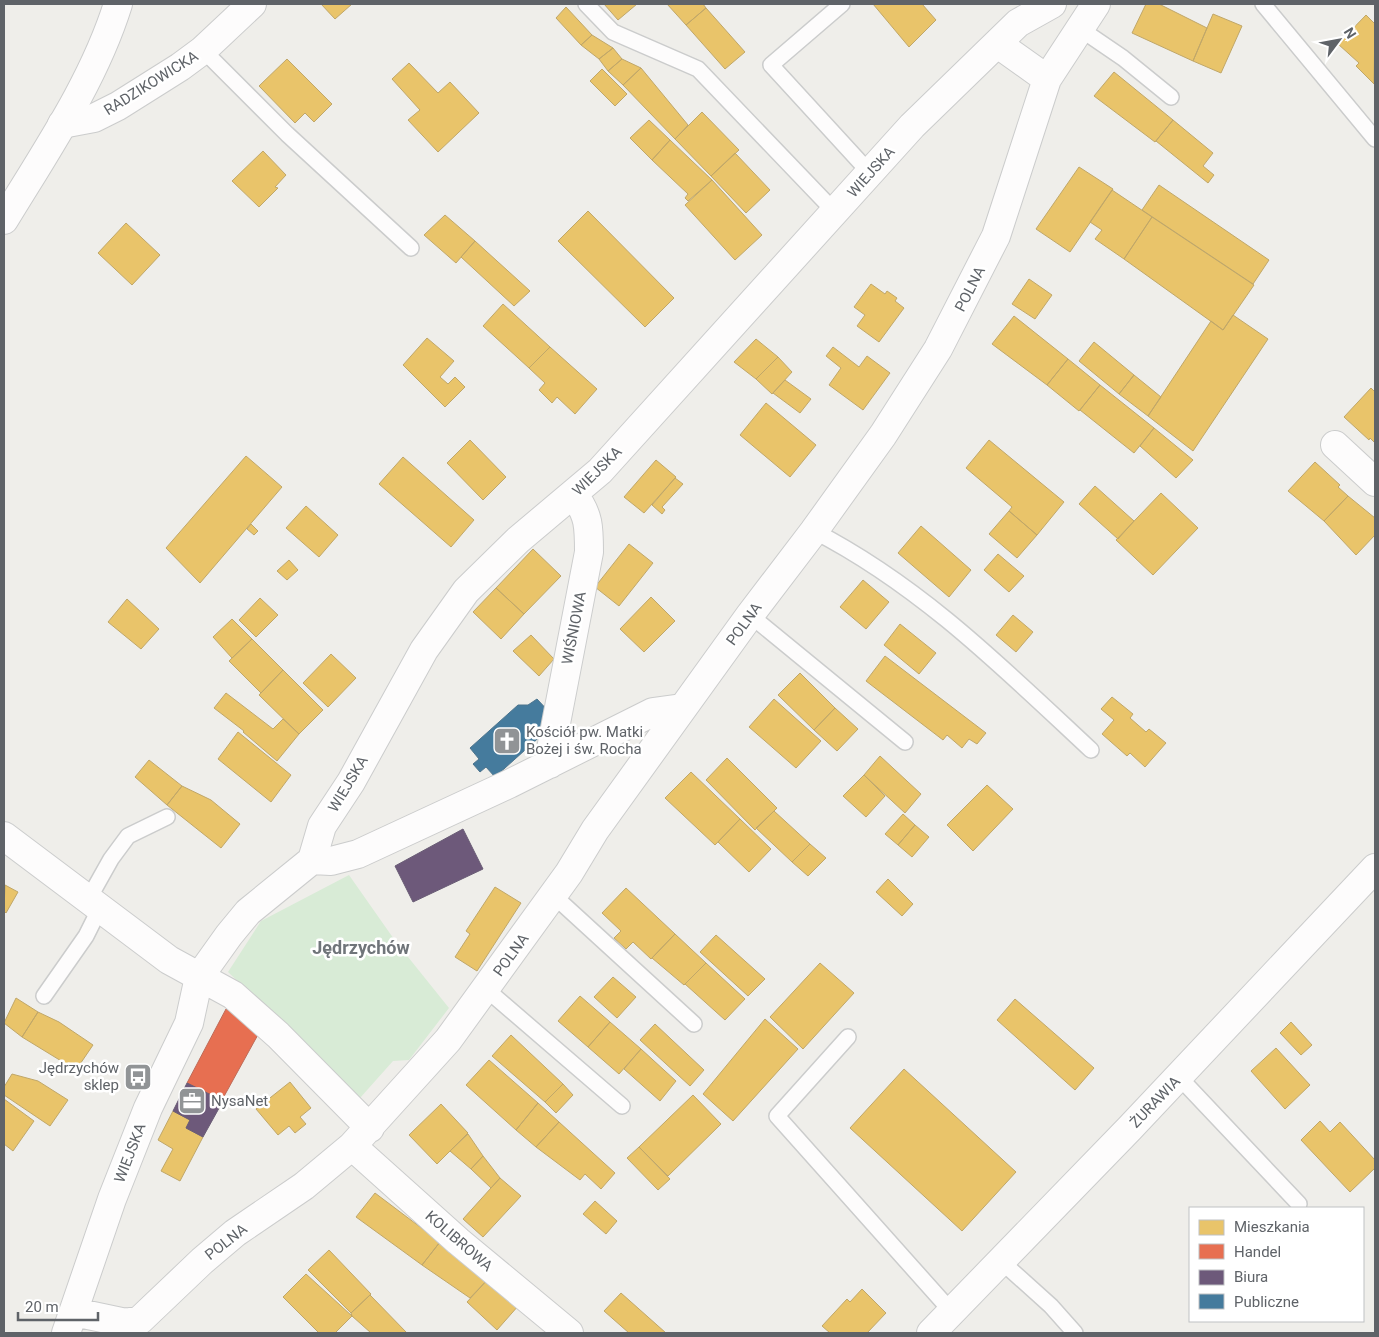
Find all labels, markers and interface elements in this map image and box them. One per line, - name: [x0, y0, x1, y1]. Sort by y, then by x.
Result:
- north arrow: [1314, 15, 1364, 65]
- text: N: [1341, 25, 1359, 42]
- street label: RADZIKOWICKA: [101, 47, 202, 119]
- street label: WIEJSKA: [843, 143, 899, 201]
- street label: POLNA: [951, 263, 989, 315]
- street label: WIEJSKA: [569, 442, 626, 499]
- street label: WIŚNIOWA: [558, 590, 590, 666]
- street label: POLNA: [722, 599, 766, 649]
- place label: Kościół pw. Matki Bożej i św. Rocha: [526, 723, 643, 758]
- church icon: Kościół pw. Matki Bożej i św. Rocha: [492, 726, 522, 756]
- street label: WIEJSKA: [324, 752, 372, 815]
- street label: POLNA: [489, 930, 533, 980]
- district label: Jędrzychów: [312, 937, 410, 958]
- place label: Jędrzychów sklep: [39, 1059, 119, 1094]
- bus stop icon: Jędrzychów sklep: [123, 1062, 153, 1092]
- street label: ŻURAWIA: [1126, 1072, 1184, 1131]
- office icon: NysaNet: [177, 1086, 207, 1116]
- place label: NysaNet: [211, 1092, 268, 1110]
- street label: WIEJSKA: [110, 1120, 150, 1185]
- street label: KOLIBROWA: [422, 1207, 497, 1275]
- legend: [1189, 1207, 1364, 1322]
- text: Mieszkania: [1234, 1218, 1310, 1236]
- street label: POLNA: [201, 1220, 251, 1264]
- text: Handel: [1234, 1243, 1281, 1261]
- text: Biura: [1234, 1268, 1268, 1286]
- scale bar: [18, 1290, 98, 1322]
- text: Publiczne: [1234, 1293, 1299, 1311]
- text: 20 m: [25, 1298, 59, 1316]

